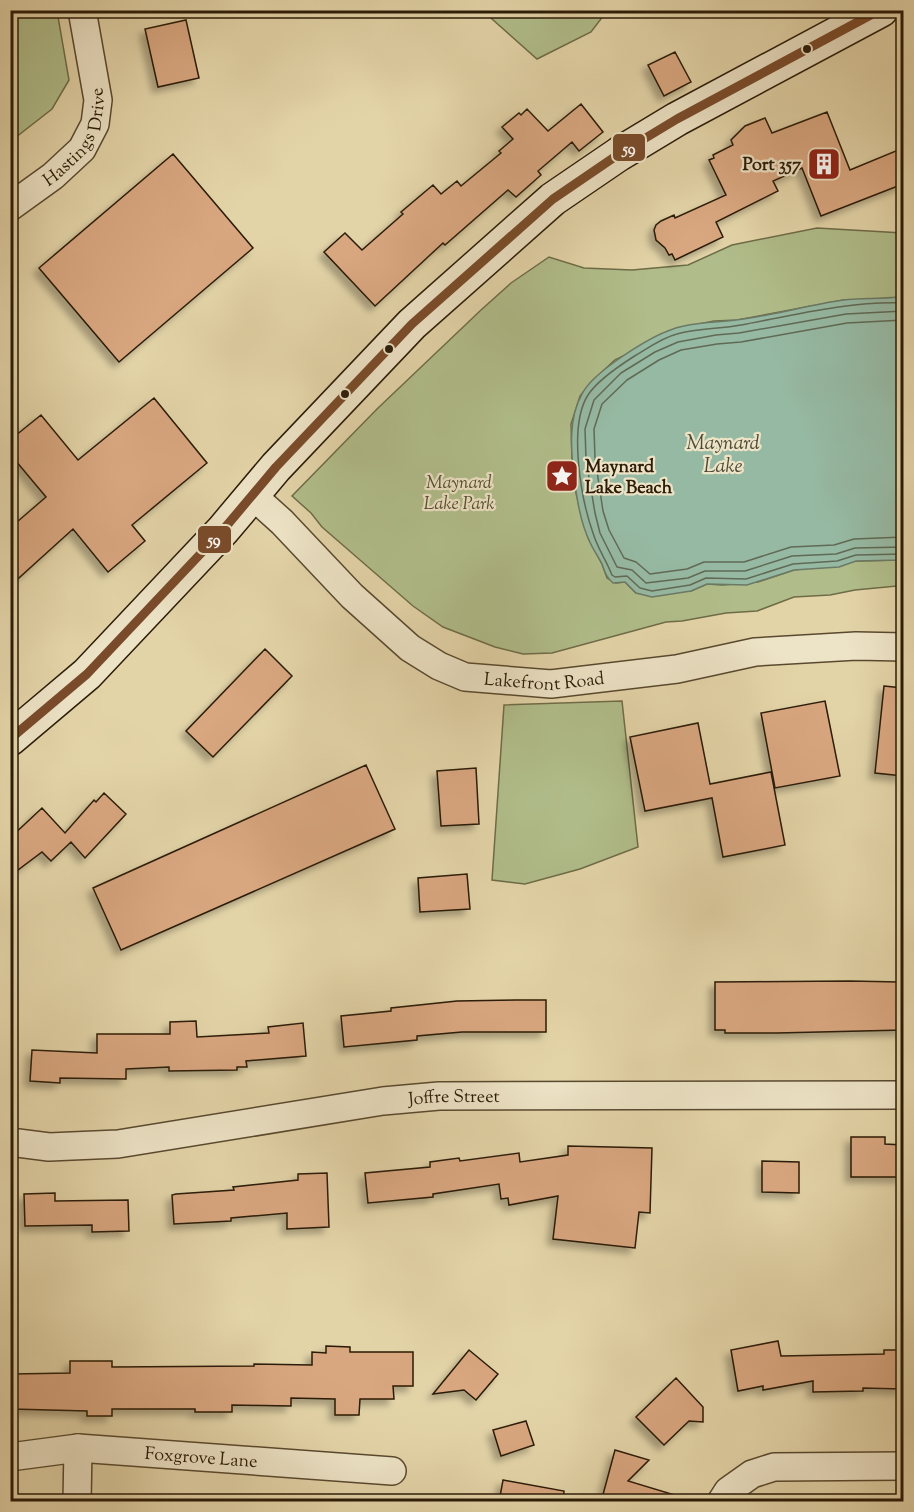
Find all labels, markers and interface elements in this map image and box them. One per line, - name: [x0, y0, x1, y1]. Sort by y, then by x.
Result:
- unlabelled marker: [801, 43, 813, 55]
- street label: Hastings Drive: [38, 85, 113, 194]
- line badge: 59: [612, 133, 646, 162]
- text: 59: [620, 139, 636, 162]
- building icon: Port 357: [806, 146, 842, 182]
- place label: Port 357: [743, 153, 802, 179]
- unlabelled marker: [383, 343, 395, 355]
- unlabelled marker: [339, 388, 351, 400]
- water label: Maynard Lake: [686, 430, 760, 482]
- place label: Maynard Lake Beach: [585, 455, 673, 502]
- place icon: Maynard Lake Beach: [544, 458, 580, 494]
- park label: Maynard Lake Park: [424, 471, 494, 518]
- line badge: 59: [197, 525, 232, 554]
- text: 59: [205, 530, 221, 553]
- street label: Lakefront Road: [483, 667, 606, 699]
- street label: Joffre Street: [406, 1085, 500, 1114]
- street label: Foxgrove Lane: [144, 1442, 258, 1476]

